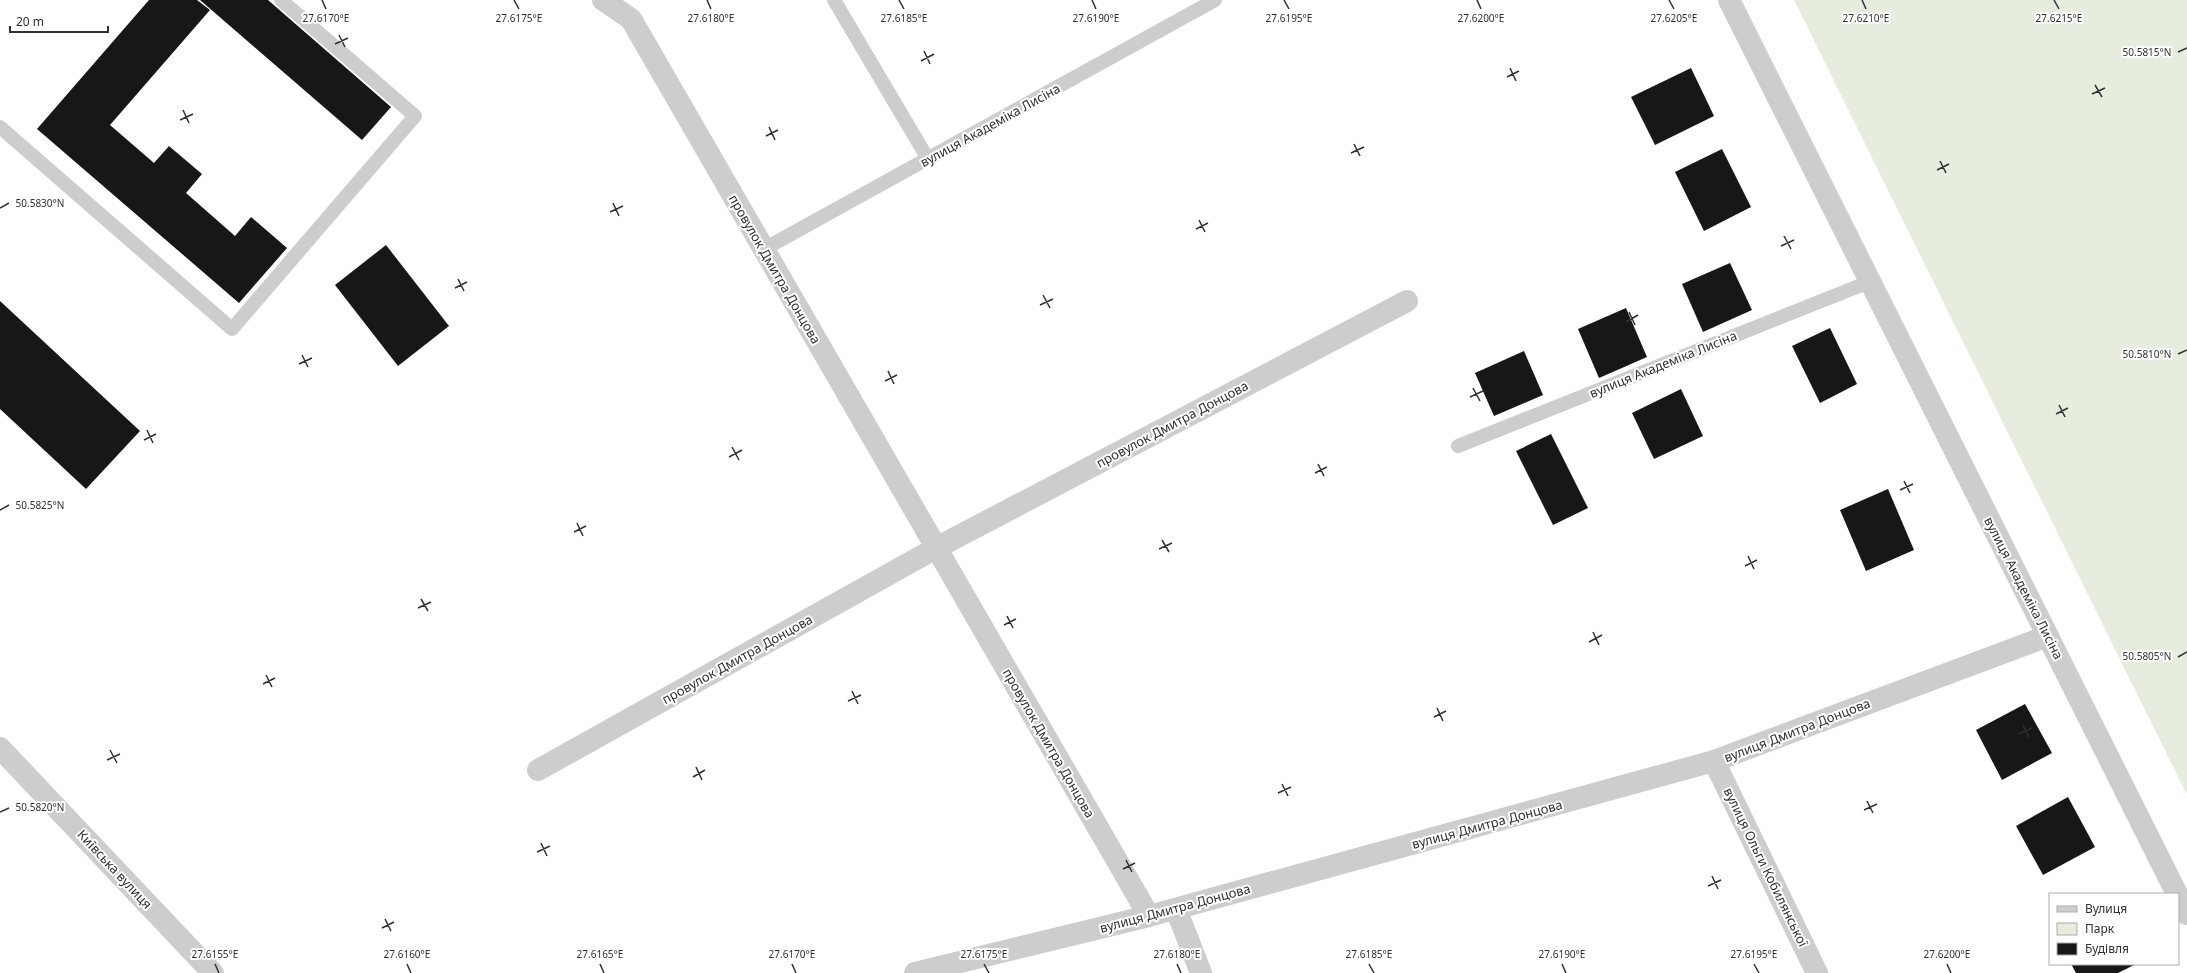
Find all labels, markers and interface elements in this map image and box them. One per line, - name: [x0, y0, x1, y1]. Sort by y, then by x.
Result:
- scale bar: [10, 8, 108, 34]
- text: 27.6170°E: [303, 11, 349, 25]
- text: 27.6175°E: [496, 11, 542, 25]
- text: 27.6180°E: [688, 11, 734, 25]
- text: 27.6185°E: [881, 11, 927, 25]
- text: 27.6190°E: [1073, 11, 1119, 25]
- text: 27.6195°E: [1266, 11, 1312, 25]
- text: 27.6200°E: [1458, 11, 1504, 25]
- text: 27.6205°E: [1651, 11, 1697, 25]
- text: 27.6210°E: [1843, 11, 1889, 25]
- text: 27.6215°E: [2036, 11, 2082, 25]
- text: 20 m: [16, 13, 44, 30]
- text: 50.5815°N: [2123, 45, 2171, 59]
- street label: вулиця Академіка Лисіна: [917, 79, 1063, 171]
- street label: провулок Дмитра Донцова: [725, 191, 825, 347]
- text: 50.5830°N: [16, 196, 64, 210]
- street label: вулиця Академіка Лисіна: [1587, 326, 1739, 402]
- text: 50.5810°N: [2123, 347, 2171, 361]
- street label: провулок Дмитра Донцова: [1093, 376, 1251, 472]
- text: 50.5825°N: [16, 498, 64, 512]
- street label: вулиця Академіка Лисіна: [1980, 514, 2068, 662]
- street label: провулок Дмитра Донцова: [658, 610, 816, 708]
- text: 50.5805°N: [2123, 649, 2171, 663]
- street label: провулок Дмитра Донцова: [999, 665, 1099, 821]
- street label: вулиця Дмитра Донцова: [1721, 694, 1873, 766]
- street label: вулиця Ольги Кобилянської: [1720, 784, 1813, 950]
- street label: вулиця Дмитра Донцова: [1410, 795, 1564, 853]
- text: 50.5820°N: [16, 800, 64, 814]
- street label: Київська вулиця: [74, 826, 156, 912]
- street label: вулиця Дмитра Донцова: [1098, 879, 1252, 937]
- legend: [2049, 893, 2179, 965]
- text: Вулиця: [2085, 900, 2127, 917]
- text: Парк: [2085, 920, 2115, 937]
- text: Будівля: [2085, 940, 2129, 957]
- text: 27.6155°E: [192, 947, 238, 961]
- text: 27.6160°E: [384, 947, 430, 961]
- text: 27.6165°E: [577, 947, 623, 961]
- text: 27.6170°E: [769, 947, 815, 961]
- text: 27.6175°E: [961, 947, 1007, 961]
- text: 27.6180°E: [1154, 947, 1200, 961]
- text: 27.6185°E: [1346, 947, 1392, 961]
- text: 27.6190°E: [1539, 947, 1585, 961]
- text: 27.6195°E: [1731, 947, 1777, 961]
- text: 27.6200°E: [1924, 947, 1970, 961]

